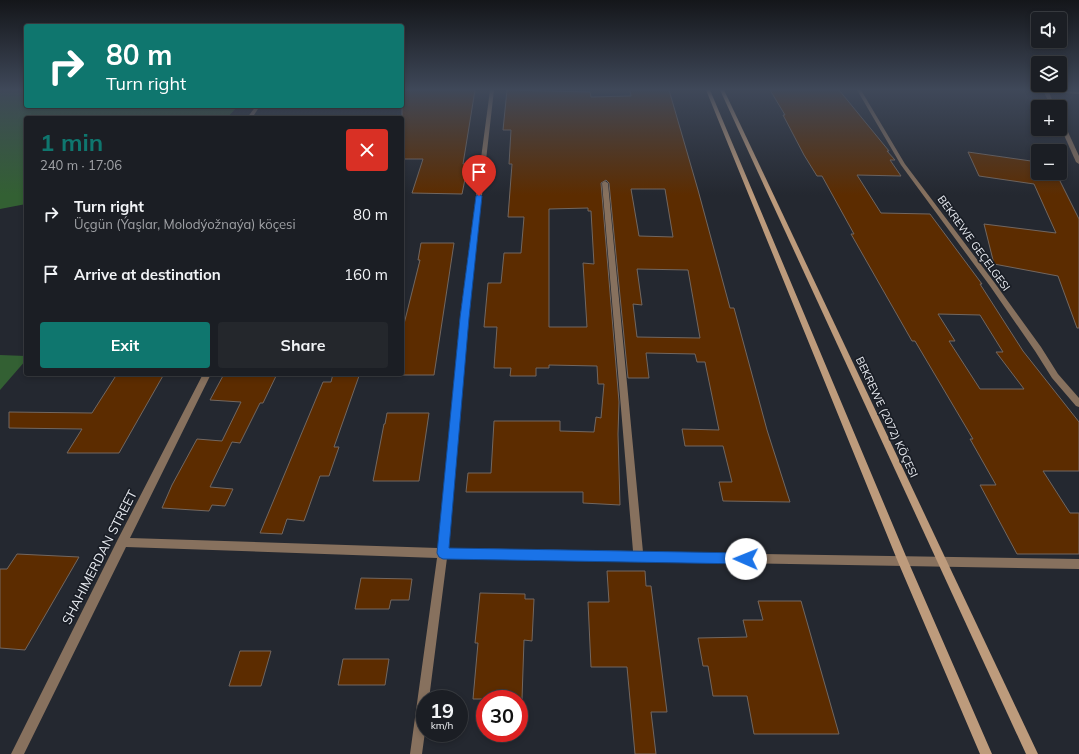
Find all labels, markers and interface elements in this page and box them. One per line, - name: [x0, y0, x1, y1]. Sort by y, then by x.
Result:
- map controls: [1031, 12, 1067, 180]
- button: sound: [1031, 12, 1067, 48]
- text: 80 m: [106, 37, 172, 72]
- icon: right: [40, 40, 92, 92]
- button: layers: [1031, 56, 1067, 92]
- text: Turn right: [106, 72, 186, 95]
- button: +: [1031, 100, 1067, 136]
- text: 1 min: [40, 127, 103, 157]
- button: close: [346, 129, 388, 171]
- button: −: [1031, 144, 1067, 180]
- pin: [462, 155, 496, 196]
- text: 240 m · 17:06: [40, 157, 122, 173]
- icon: arrive: [468, 161, 490, 183]
- street label: BEKREWE GEÇELGESI: [935, 192, 1013, 294]
- text: Turn right: [74, 197, 144, 216]
- icon: right: [40, 203, 62, 225]
- text: 80 m: [353, 205, 388, 224]
- text: Üçgün (Ýaşlar, Molodýožnaýa) köçesi: [74, 216, 296, 232]
- icon: arrive: [40, 263, 62, 285]
- text: Arrive at destination: [74, 265, 221, 284]
- text: 160 m: [344, 265, 388, 284]
- button: Exit: [40, 322, 210, 368]
- button: Share: [218, 322, 388, 368]
- street label: BEKREWE (2072) KÖÇESI: [853, 354, 921, 480]
- street label: SHAHIMERDAN STREET: [58, 487, 140, 627]
- position arrow: [725, 538, 767, 580]
- speed limit sign: 30: [476, 690, 528, 742]
- text: 19: [430, 698, 454, 723]
- text: km/h: [431, 719, 453, 732]

